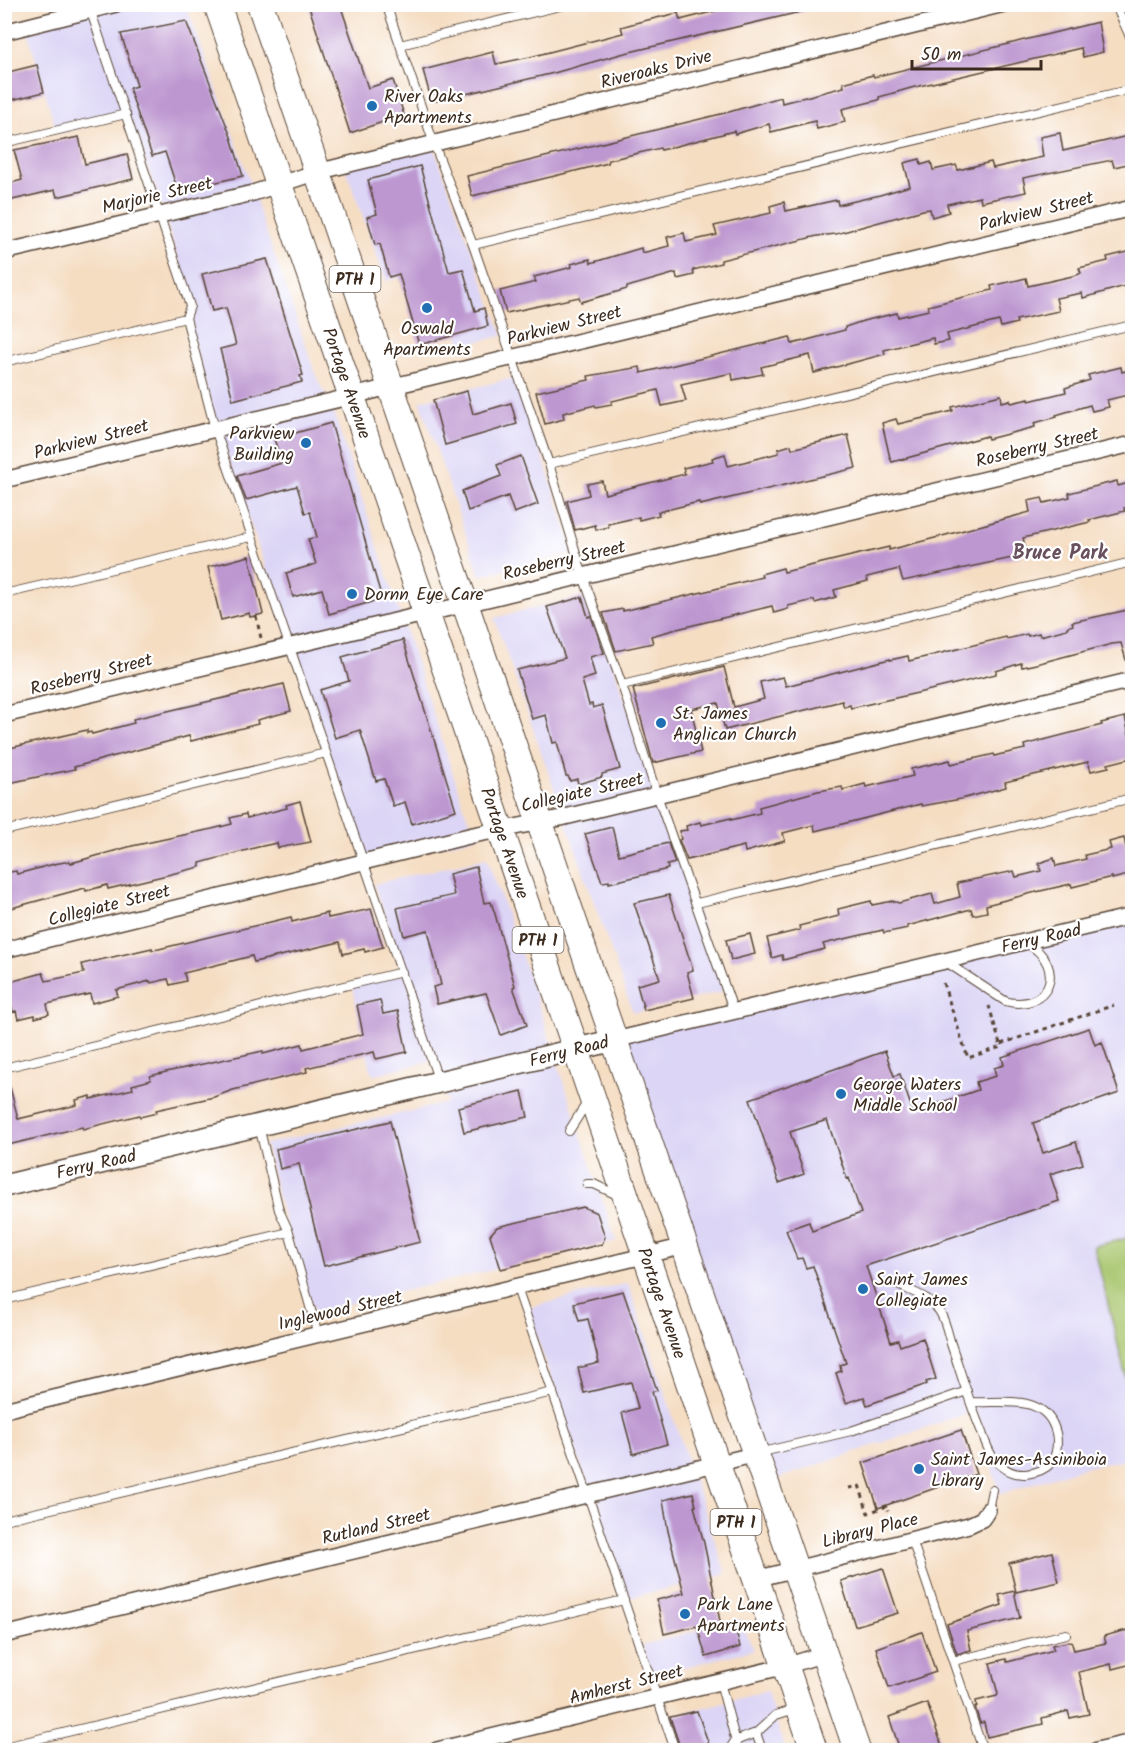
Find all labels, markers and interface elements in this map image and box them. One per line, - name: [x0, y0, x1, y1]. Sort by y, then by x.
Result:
- scale bar: [912, 33, 1041, 71]
- text: 50 m: [921, 41, 961, 70]
- street label: Riveroaks Drive: [598, 43, 715, 98]
- place label: River Oaks Apartments: [384, 83, 472, 133]
- marker: River Oaks Apartments: [365, 99, 379, 113]
- street label: Marjorie Street: [99, 169, 216, 223]
- street label: Parkview Street: [976, 184, 1098, 241]
- road number: PTH 1: [330, 266, 380, 292]
- street label: Parkview Street: [504, 298, 626, 355]
- marker: Oswald Apartments: [420, 301, 434, 315]
- place label: Oswald Apartments: [383, 315, 471, 365]
- street label: Portage Avenue: [313, 324, 378, 443]
- street label: Parkview Street: [31, 412, 153, 469]
- place label: Parkview Building: [229, 420, 295, 470]
- street label: Roseberry Street: [973, 420, 1103, 477]
- marker: Parkview Building: [299, 436, 313, 450]
- street label: Roseberry Street: [500, 533, 630, 590]
- district label: Bruce Park: [1013, 538, 1109, 570]
- place label: Dornn Eye Care: [364, 581, 484, 610]
- marker: Dornn Eye Care: [345, 587, 359, 601]
- street label: Roseberry Street: [27, 646, 157, 705]
- place label: St. James Anglican Church: [673, 700, 797, 750]
- marker: St. James Anglican Church: [654, 716, 668, 730]
- street label: Collegiate Street: [518, 765, 648, 822]
- street label: Portage Avenue: [471, 784, 536, 903]
- street label: Collegiate Street: [45, 877, 175, 936]
- street label: Ferry Road: [999, 916, 1085, 963]
- road number: PTH 1: [512, 927, 564, 953]
- street label: Ferry Road: [526, 1028, 613, 1076]
- place label: George Waters Middle School: [853, 1071, 962, 1121]
- marker: George Waters Middle School: [834, 1087, 848, 1101]
- street label: Ferry Road: [54, 1142, 140, 1189]
- street label: Portage Avenue: [628, 1244, 693, 1363]
- place label: Saint James Collegiate: [875, 1266, 968, 1316]
- marker: Saint James Collegiate: [856, 1282, 870, 1296]
- street label: Inglewood Street: [275, 1283, 406, 1340]
- place label: Saint James-Assiniboia Library: [931, 1446, 1107, 1496]
- marker: Saint James-Assiniboia Library: [912, 1462, 926, 1476]
- street label: Rutland Street: [319, 1501, 434, 1554]
- street label: Library Place: [819, 1505, 922, 1557]
- road number: PTH 1: [710, 1509, 762, 1535]
- place label: Park Lane Apartments: [697, 1591, 785, 1641]
- marker: Park Lane Apartments: [678, 1607, 692, 1621]
- street label: Amherst Street: [566, 1657, 687, 1714]

